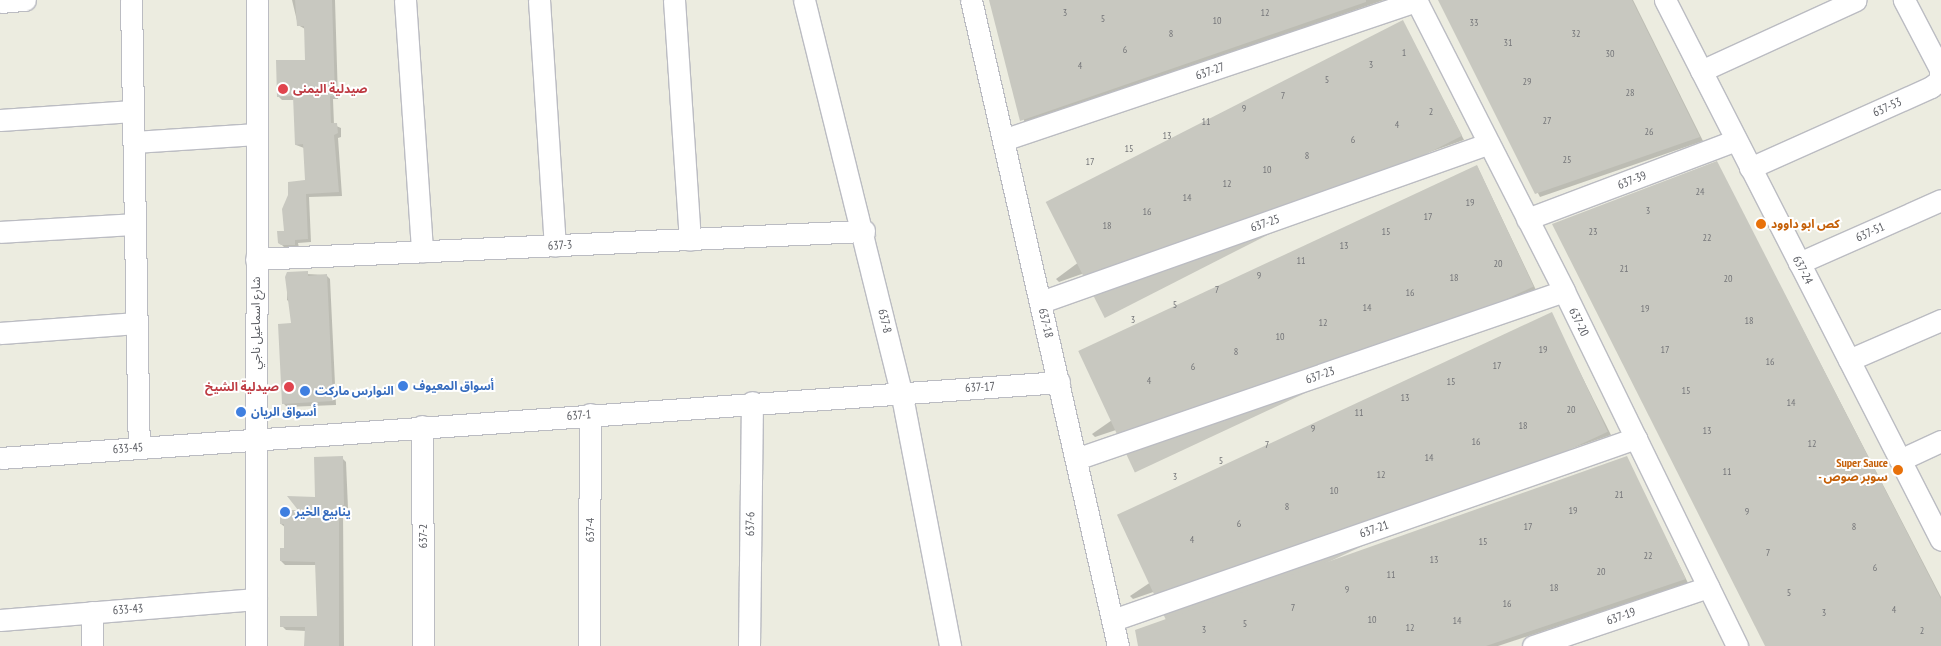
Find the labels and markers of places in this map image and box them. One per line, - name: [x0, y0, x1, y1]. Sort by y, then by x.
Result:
- place label: صيدلية اليمنى: [293, 82, 367, 96]
- marker: صيدلية اليمنى: [277, 83, 289, 95]
- place label: كص ابو داوود: [1771, 217, 1840, 231]
- marker: كص ابو داوود: [1755, 218, 1767, 230]
- place label: أسواق المعيوف: [413, 379, 494, 393]
- place label: صيدلية الشيخ: [205, 380, 279, 394]
- marker: أسواق المعيوف: [397, 380, 409, 392]
- marker: صيدلية الشيخ: [283, 381, 295, 393]
- place label: النوارس ماركت: [315, 384, 394, 398]
- marker: النوارس ماركت: [299, 385, 311, 397]
- place label: أسواق الريان: [251, 405, 317, 419]
- marker: أسواق الريان: [235, 406, 247, 418]
- place label: Super Sauce - سوبر صوص: [1818, 456, 1888, 484]
- marker: Super Sauce - سوبر صوص: [1892, 464, 1904, 476]
- place label: ينابيع الخير: [295, 505, 351, 519]
- marker: ينابيع الخير: [279, 506, 291, 518]

